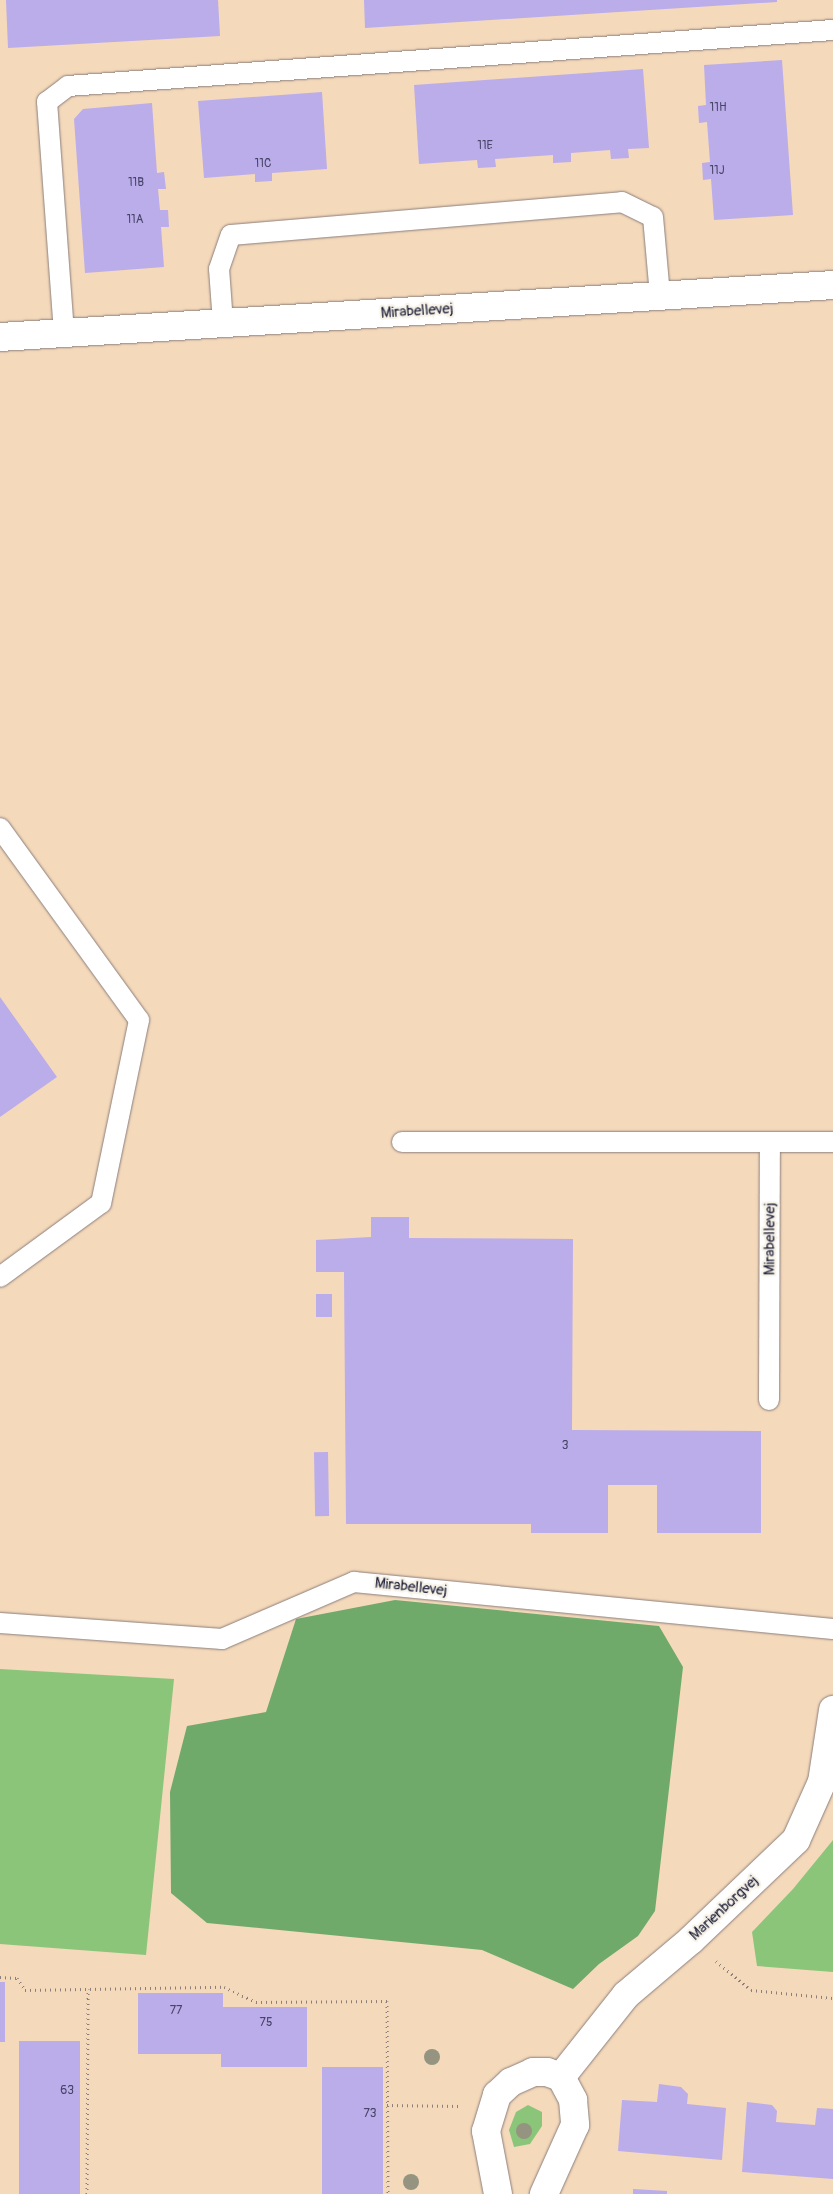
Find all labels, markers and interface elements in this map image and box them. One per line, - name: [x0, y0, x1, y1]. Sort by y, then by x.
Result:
- house number: 11H: [710, 101, 726, 115]
- house number: 11E: [477, 139, 493, 153]
- house number: 11C: [255, 157, 271, 171]
- house number: 11J: [709, 164, 725, 178]
- house number: 11B: [128, 176, 144, 190]
- house number: 11A: [126, 213, 144, 227]
- street label: Mirabellevej: [380, 299, 454, 323]
- street label: Mirabellevej: [761, 1203, 779, 1275]
- house number: 3: [562, 1439, 568, 1453]
- street label: Mirabellevej: [374, 1574, 448, 1600]
- street label: Marienborgvej: [686, 1872, 762, 1944]
- house number: 77: [170, 2004, 182, 2018]
- house number: 75: [260, 2016, 272, 2030]
- house number: 63: [60, 2084, 74, 2098]
- house number: 73: [363, 2107, 377, 2121]

